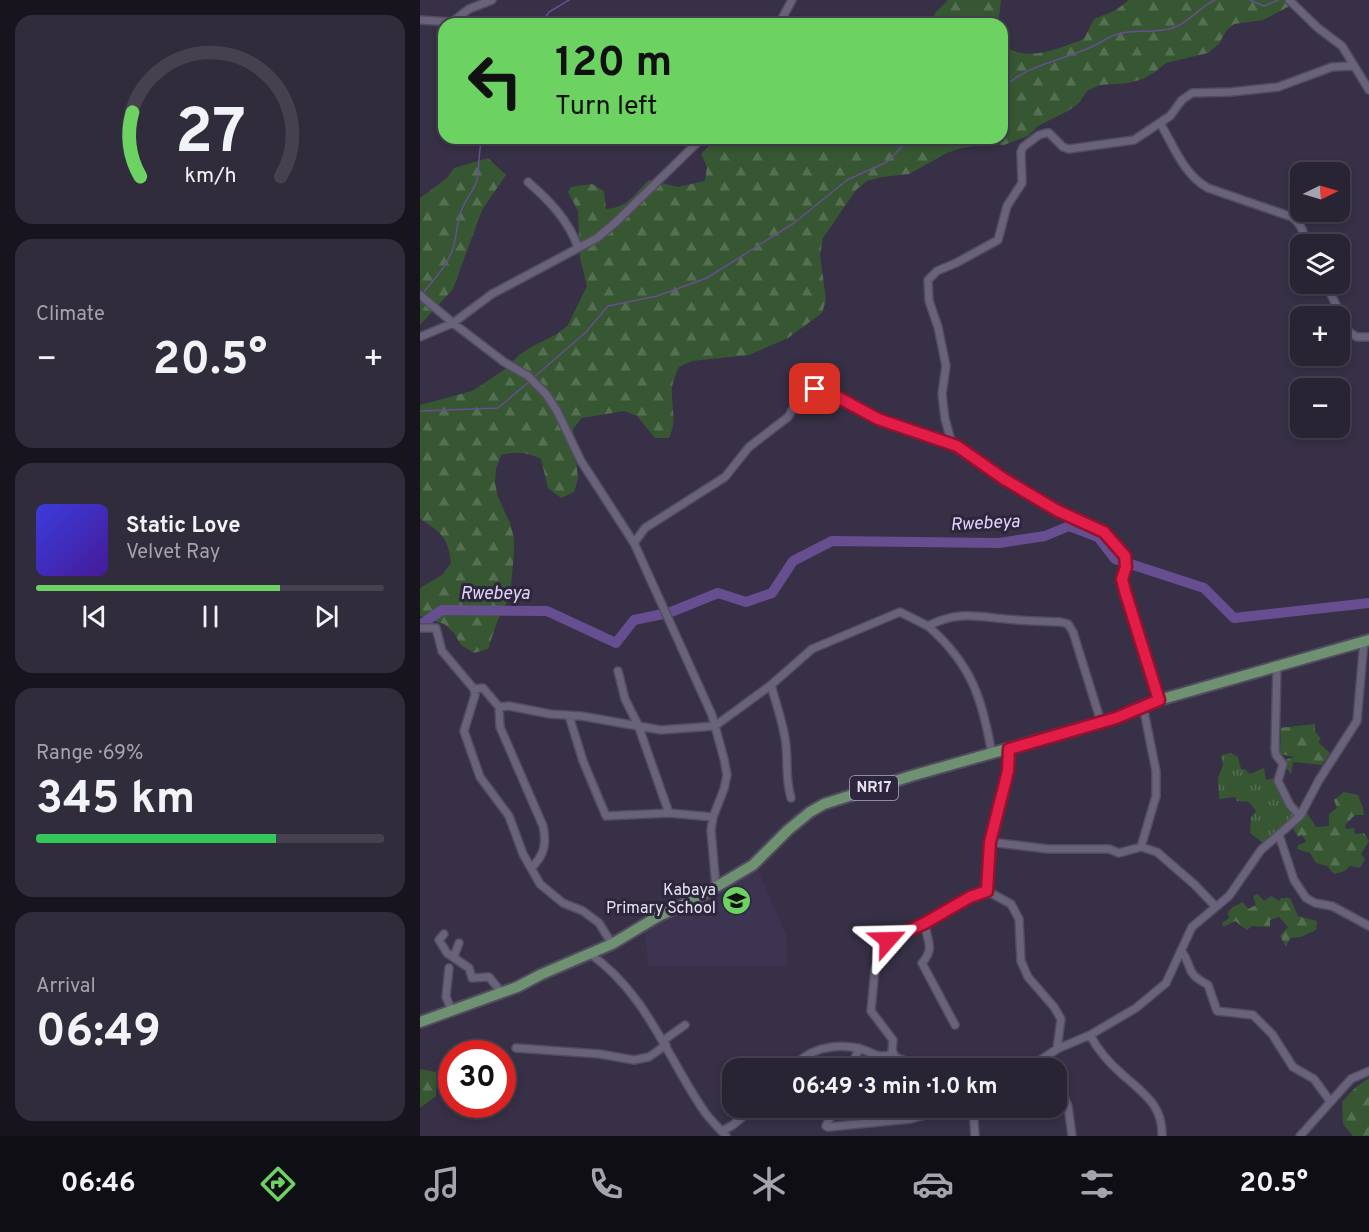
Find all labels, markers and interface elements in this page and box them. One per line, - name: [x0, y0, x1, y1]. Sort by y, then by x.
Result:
- text: 120 m: [555, 38, 672, 91]
- icon: left: [456, 42, 534, 120]
- text: Turn left: [555, 90, 657, 124]
- text: 27: [174, 96, 246, 175]
- north arrow: [1290, 162, 1350, 222]
- map controls: [1290, 162, 1350, 438]
- text: km/h: [184, 163, 236, 190]
- button: layers: [1290, 234, 1350, 294]
- text: Climate: [36, 302, 105, 328]
- button: +: [1290, 306, 1350, 366]
- text: 20.5°: [153, 333, 267, 390]
- text: −: [36, 340, 57, 382]
- text: +: [363, 340, 384, 382]
- pin: [789, 363, 840, 414]
- icon: arrive: [798, 372, 831, 405]
- button: −: [1290, 378, 1350, 438]
- water label: Rwebeya: [950, 511, 1021, 537]
- text: Static Love: [126, 513, 240, 540]
- text: Velvet Ray: [126, 540, 220, 566]
- water label: Rwebeya: [460, 583, 531, 606]
- icon: previous: [78, 600, 111, 633]
- icon: pause: [194, 600, 227, 633]
- icon: next: [310, 600, 343, 633]
- text: Range · 69%: [36, 741, 143, 767]
- text: 345 km: [36, 772, 195, 829]
- road number: NR17: [850, 776, 898, 800]
- place label: Kabaya Primary School: [606, 881, 716, 919]
- school or university icon: Kabaya Primary School: [721, 884, 753, 916]
- position arrow: [856, 908, 920, 972]
- text: Arrival: [36, 974, 96, 1000]
- text: 06:49: [36, 1005, 161, 1062]
- speed limit sign: 30: [438, 1040, 516, 1118]
- text: 06:49 · 3 min · 1.0 km: [791, 1074, 998, 1101]
- icon: directions: [257, 1163, 299, 1205]
- icon: music: [421, 1163, 463, 1205]
- icon: phone: [585, 1163, 627, 1205]
- icon: climate: [748, 1163, 790, 1205]
- icon: car: [912, 1163, 954, 1205]
- icon: filters: [1076, 1163, 1118, 1205]
- text: 06:46: [61, 1167, 136, 1201]
- text: 20.5°: [1240, 1167, 1308, 1201]

